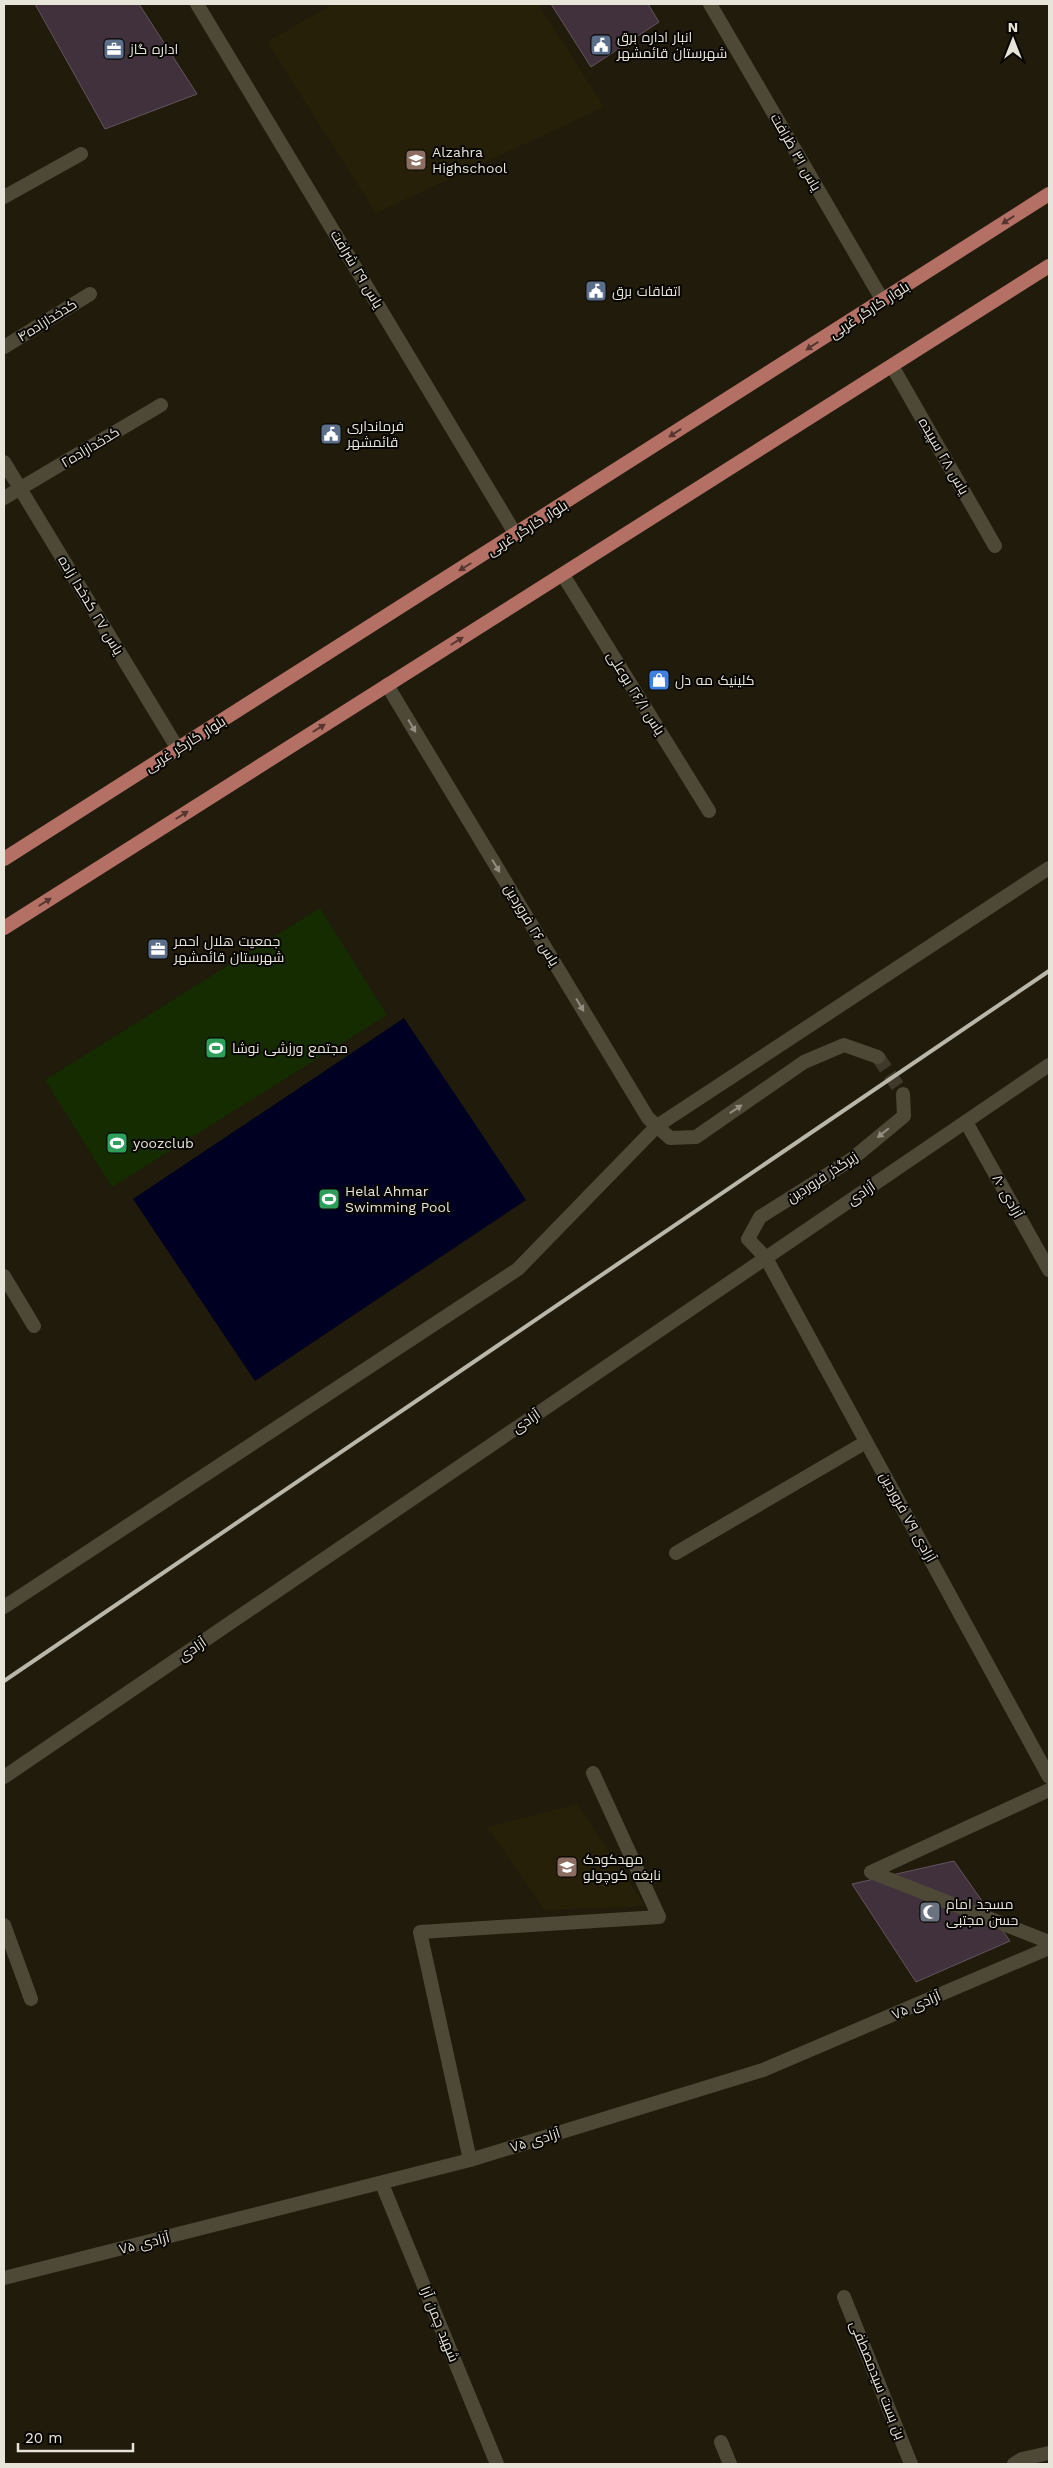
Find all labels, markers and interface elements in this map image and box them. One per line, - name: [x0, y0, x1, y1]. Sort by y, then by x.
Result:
- north arrow: [988, 15, 1038, 65]
- text: N: [1008, 19, 1018, 35]
- place label: انبار اداره برق شهرستان قائمشهر: [616, 29, 727, 61]
- public building icon: انبار اداره برق شهرستان قائمشهر: [589, 33, 613, 57]
- office icon: اداره گاز: [102, 37, 126, 61]
- place label: اداره گاز: [129, 41, 178, 57]
- street label: یاس ۳۱ ظرافت: [767, 111, 825, 194]
- place label: Alzahra Highschool: [432, 144, 508, 176]
- school or university icon: Alzahra Highschool: [404, 148, 428, 172]
- one-way arrow: [1002, 216, 1015, 225]
- street label: یاس ۲۹ شرافت: [327, 227, 387, 311]
- street label: بلوار کارگر غربی: [826, 278, 912, 342]
- public building icon: اتفاقات برق: [584, 279, 608, 303]
- place label: اتفاقات برق: [612, 283, 681, 300]
- street label: کدخدازاده۴: [14, 295, 80, 345]
- one-way arrow: [806, 341, 819, 350]
- street label: یاس ۲۸ سپیده: [914, 415, 973, 498]
- place label: فرمانداری قائمشهر: [346, 418, 404, 450]
- public building icon: فرمانداری قائمشهر: [319, 422, 343, 446]
- street label: کدخدازاده۲: [58, 423, 122, 471]
- one-way arrow: [669, 428, 682, 438]
- street label: بلوار کارگر غربی: [484, 497, 570, 559]
- street label: یاس ۲۷ کدخدا زاده: [55, 552, 127, 658]
- one-way arrow: [458, 563, 471, 572]
- one-way arrow: [450, 637, 463, 646]
- street label: یاس ۲۶/۱ بوعلی: [604, 648, 668, 738]
- shop icon: کلینیک مه دل: [647, 668, 671, 692]
- place label: کلینیک مه دل: [675, 672, 755, 689]
- street label: بلوار کارگر غربی: [142, 713, 228, 775]
- one-way arrow: [408, 720, 417, 733]
- one-way arrow: [313, 723, 326, 732]
- one-way arrow: [175, 810, 189, 820]
- one-way arrow: [492, 859, 501, 872]
- street label: یاس ۲۶ فروردین: [501, 881, 563, 969]
- one-way arrow: [38, 897, 52, 907]
- place label: جمعیت هلال احمر شهرستان قائمشهر: [173, 933, 284, 965]
- office icon: جمعیت هلال احمر شهرستان قائمشهر: [146, 937, 170, 961]
- one-way arrow: [575, 998, 584, 1011]
- sports icon: مجتمع ورزشی نوشا: [204, 1036, 228, 1060]
- place label: مجتمع ورزشی نوشا: [232, 1040, 348, 1057]
- one-way arrow: [729, 1104, 743, 1114]
- one-way arrow: [877, 1128, 890, 1139]
- sports icon: yoozclub: [105, 1131, 129, 1155]
- place label: yoozclub: [133, 1135, 194, 1151]
- street label: زیرگذر فروردین: [784, 1148, 860, 1206]
- street label: آزادی ۸۰: [989, 1171, 1027, 1221]
- street label: آزادی: [844, 1178, 878, 1208]
- place label: Helal Ahmar Swimming Pool: [345, 1183, 451, 1215]
- sports icon: Helal Ahmar Swimming Pool: [317, 1187, 341, 1211]
- street label: آزادی: [509, 1406, 543, 1436]
- street label: آزادی ۷۹ فروردین: [877, 1469, 939, 1565]
- street label: آزادی: [175, 1634, 209, 1664]
- place label: مهدکودک نابغه کوچولو: [583, 1851, 661, 1885]
- school or university icon: مهدکودک نابغه کوچولو: [555, 1855, 579, 1879]
- place label: مسجد امام حسن مجتبی: [946, 1896, 1018, 1928]
- mosque icon: مسجد امام حسن مجتبی: [918, 1900, 942, 1924]
- street label: آزادی ۷۵: [889, 1987, 943, 2022]
- street label: آزادی ۷۵: [508, 2125, 562, 2155]
- street label: آزادی ۷۵: [117, 2229, 171, 2257]
- street label: شهید چمن آرا: [416, 2284, 462, 2365]
- street label: بن بست سیدمصطفی: [847, 2318, 909, 2442]
- scale bar: [18, 2420, 132, 2452]
- text: 20 m: [25, 2429, 63, 2447]

